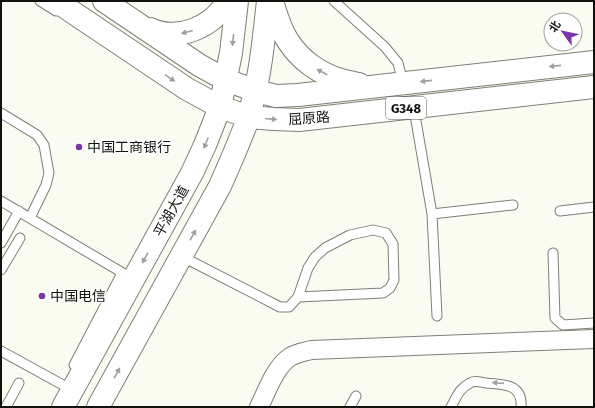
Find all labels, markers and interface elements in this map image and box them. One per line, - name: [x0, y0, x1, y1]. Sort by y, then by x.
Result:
- north arrow: [543, 12, 583, 52]
- text: 北: [547, 19, 563, 35]
- one-way arrow: [180, 29, 193, 35]
- one-way arrow: [229, 34, 236, 46]
- one-way arrow: [549, 63, 561, 70]
- one-way arrow: [316, 69, 328, 75]
- one-way arrow: [165, 74, 175, 82]
- one-way arrow: [420, 77, 432, 84]
- road number: G348: [386, 97, 426, 119]
- street label: 屈原路: [287, 109, 331, 128]
- one-way arrow: [265, 115, 277, 122]
- one-way arrow: [202, 137, 209, 149]
- place label: 中国工商银行: [87, 139, 171, 156]
- marker: 中国工商银行: [74, 142, 84, 152]
- street label: 平湖大道: [150, 183, 192, 240]
- one-way arrow: [190, 229, 197, 241]
- one-way arrow: [142, 252, 149, 264]
- place label: 中国电信: [50, 288, 106, 305]
- marker: 中国电信: [37, 291, 47, 301]
- one-way arrow: [113, 367, 120, 379]
- one-way arrow: [492, 380, 504, 387]

